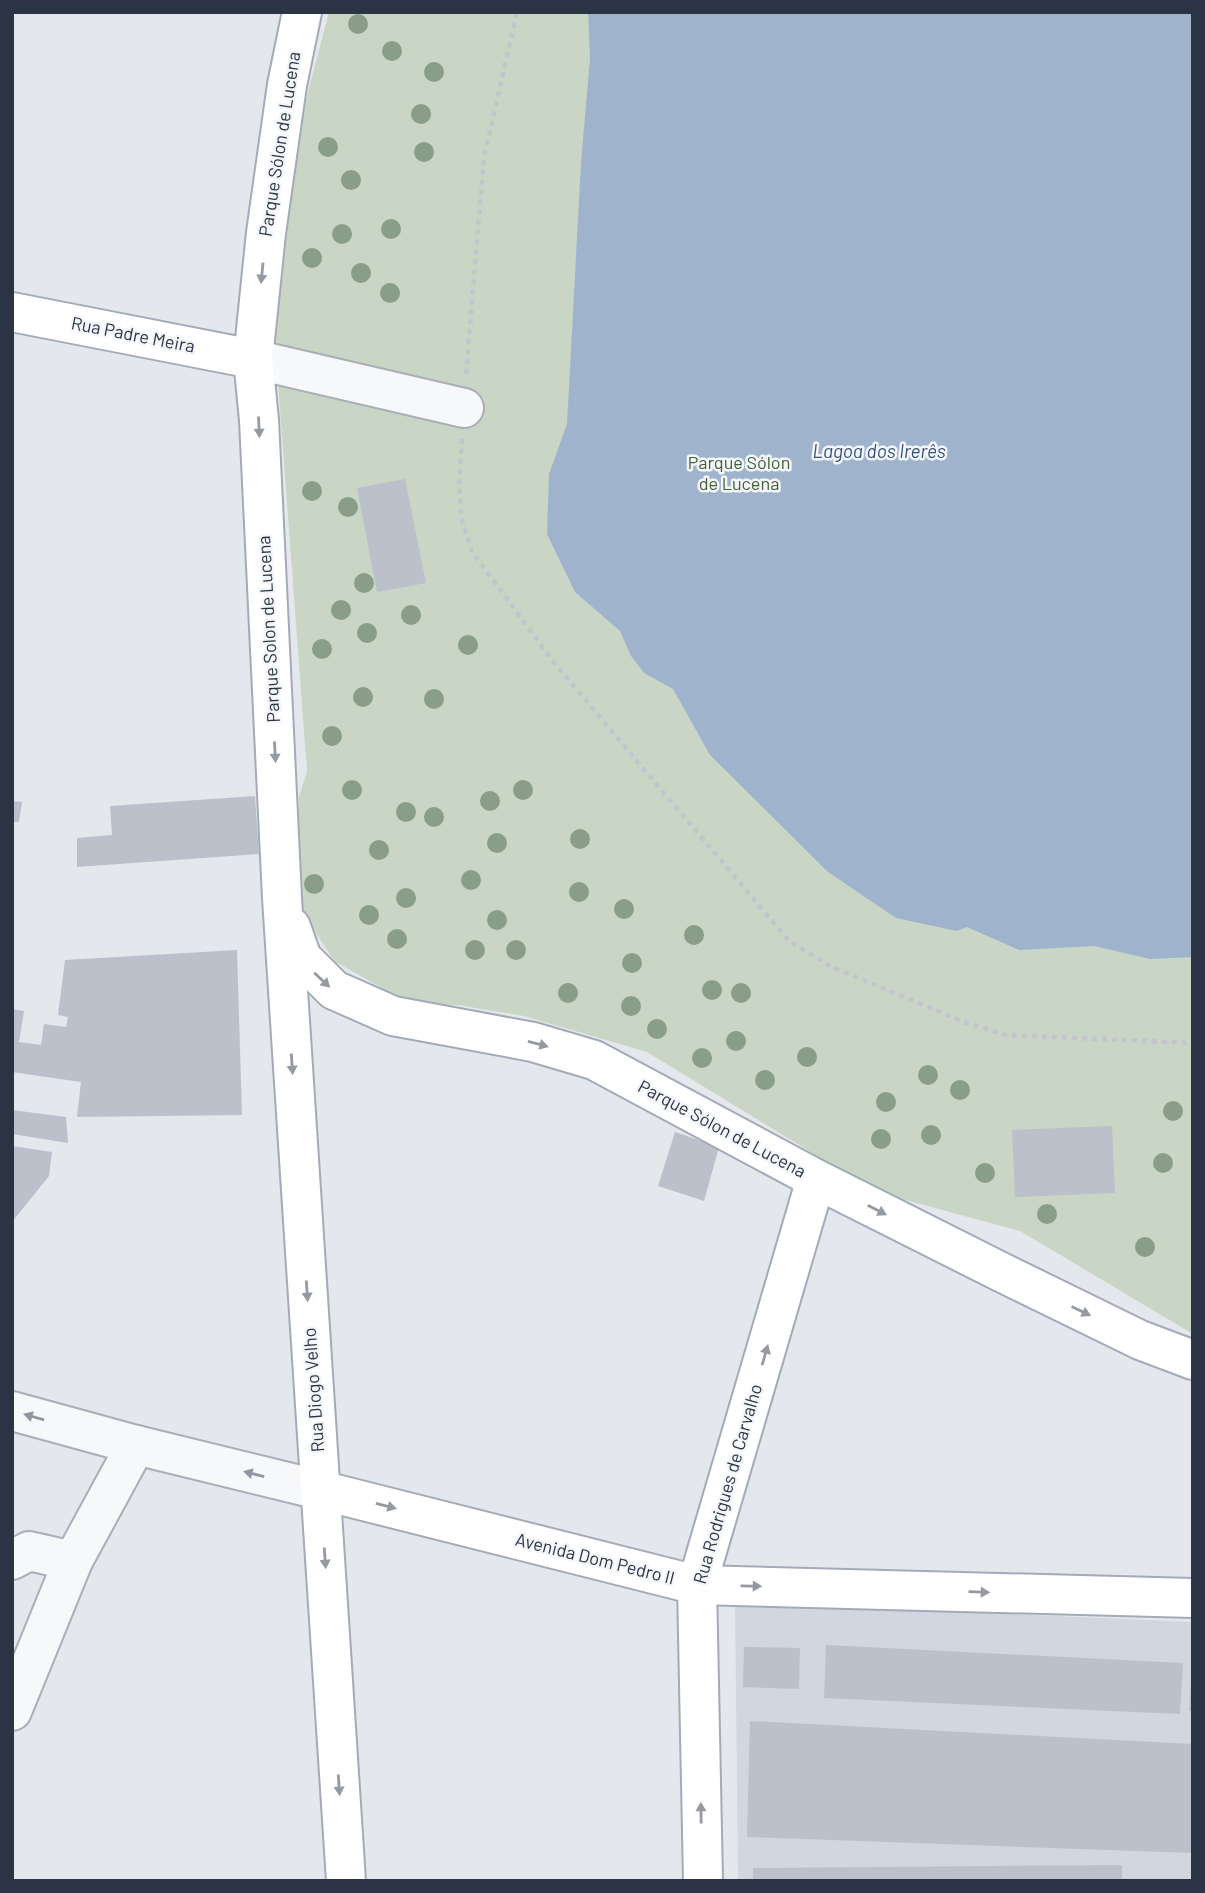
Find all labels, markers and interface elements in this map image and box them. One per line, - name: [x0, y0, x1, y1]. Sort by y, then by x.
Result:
- street label: Parque Sólon de Lucena: [254, 50, 305, 238]
- one-way arrow: [256, 262, 267, 284]
- street label: Rua Padre Meira: [69, 311, 197, 357]
- one-way arrow: [254, 416, 265, 438]
- water label: Lagoa dos Irerês: [812, 439, 946, 462]
- park label: Parque Sólon de Lucena: [688, 451, 790, 494]
- street label: Parque Solon de Lucena: [252, 535, 284, 723]
- one-way arrow: [269, 741, 280, 763]
- one-way arrow: [313, 971, 330, 987]
- one-way arrow: [527, 1039, 548, 1049]
- one-way arrow: [287, 1054, 298, 1076]
- street label: Parque Sólon de Lucena: [635, 1075, 810, 1182]
- one-way arrow: [867, 1204, 887, 1215]
- one-way arrow: [302, 1281, 313, 1303]
- one-way arrow: [1071, 1306, 1091, 1317]
- street label: Rua Diogo Velho: [298, 1327, 328, 1453]
- one-way arrow: [760, 1344, 770, 1365]
- street label: Rua Rodrigues de Carvalho: [688, 1381, 766, 1586]
- one-way arrow: [23, 1411, 44, 1421]
- one-way arrow: [243, 1468, 265, 1479]
- one-way arrow: [376, 1501, 398, 1512]
- street label: Avenida Dom Pedro II: [513, 1528, 677, 1588]
- one-way arrow: [319, 1547, 330, 1569]
- one-way arrow: [740, 1580, 762, 1592]
- one-way arrow: [968, 1586, 990, 1598]
- one-way arrow: [334, 1774, 345, 1796]
- one-way arrow: [696, 1801, 707, 1823]

